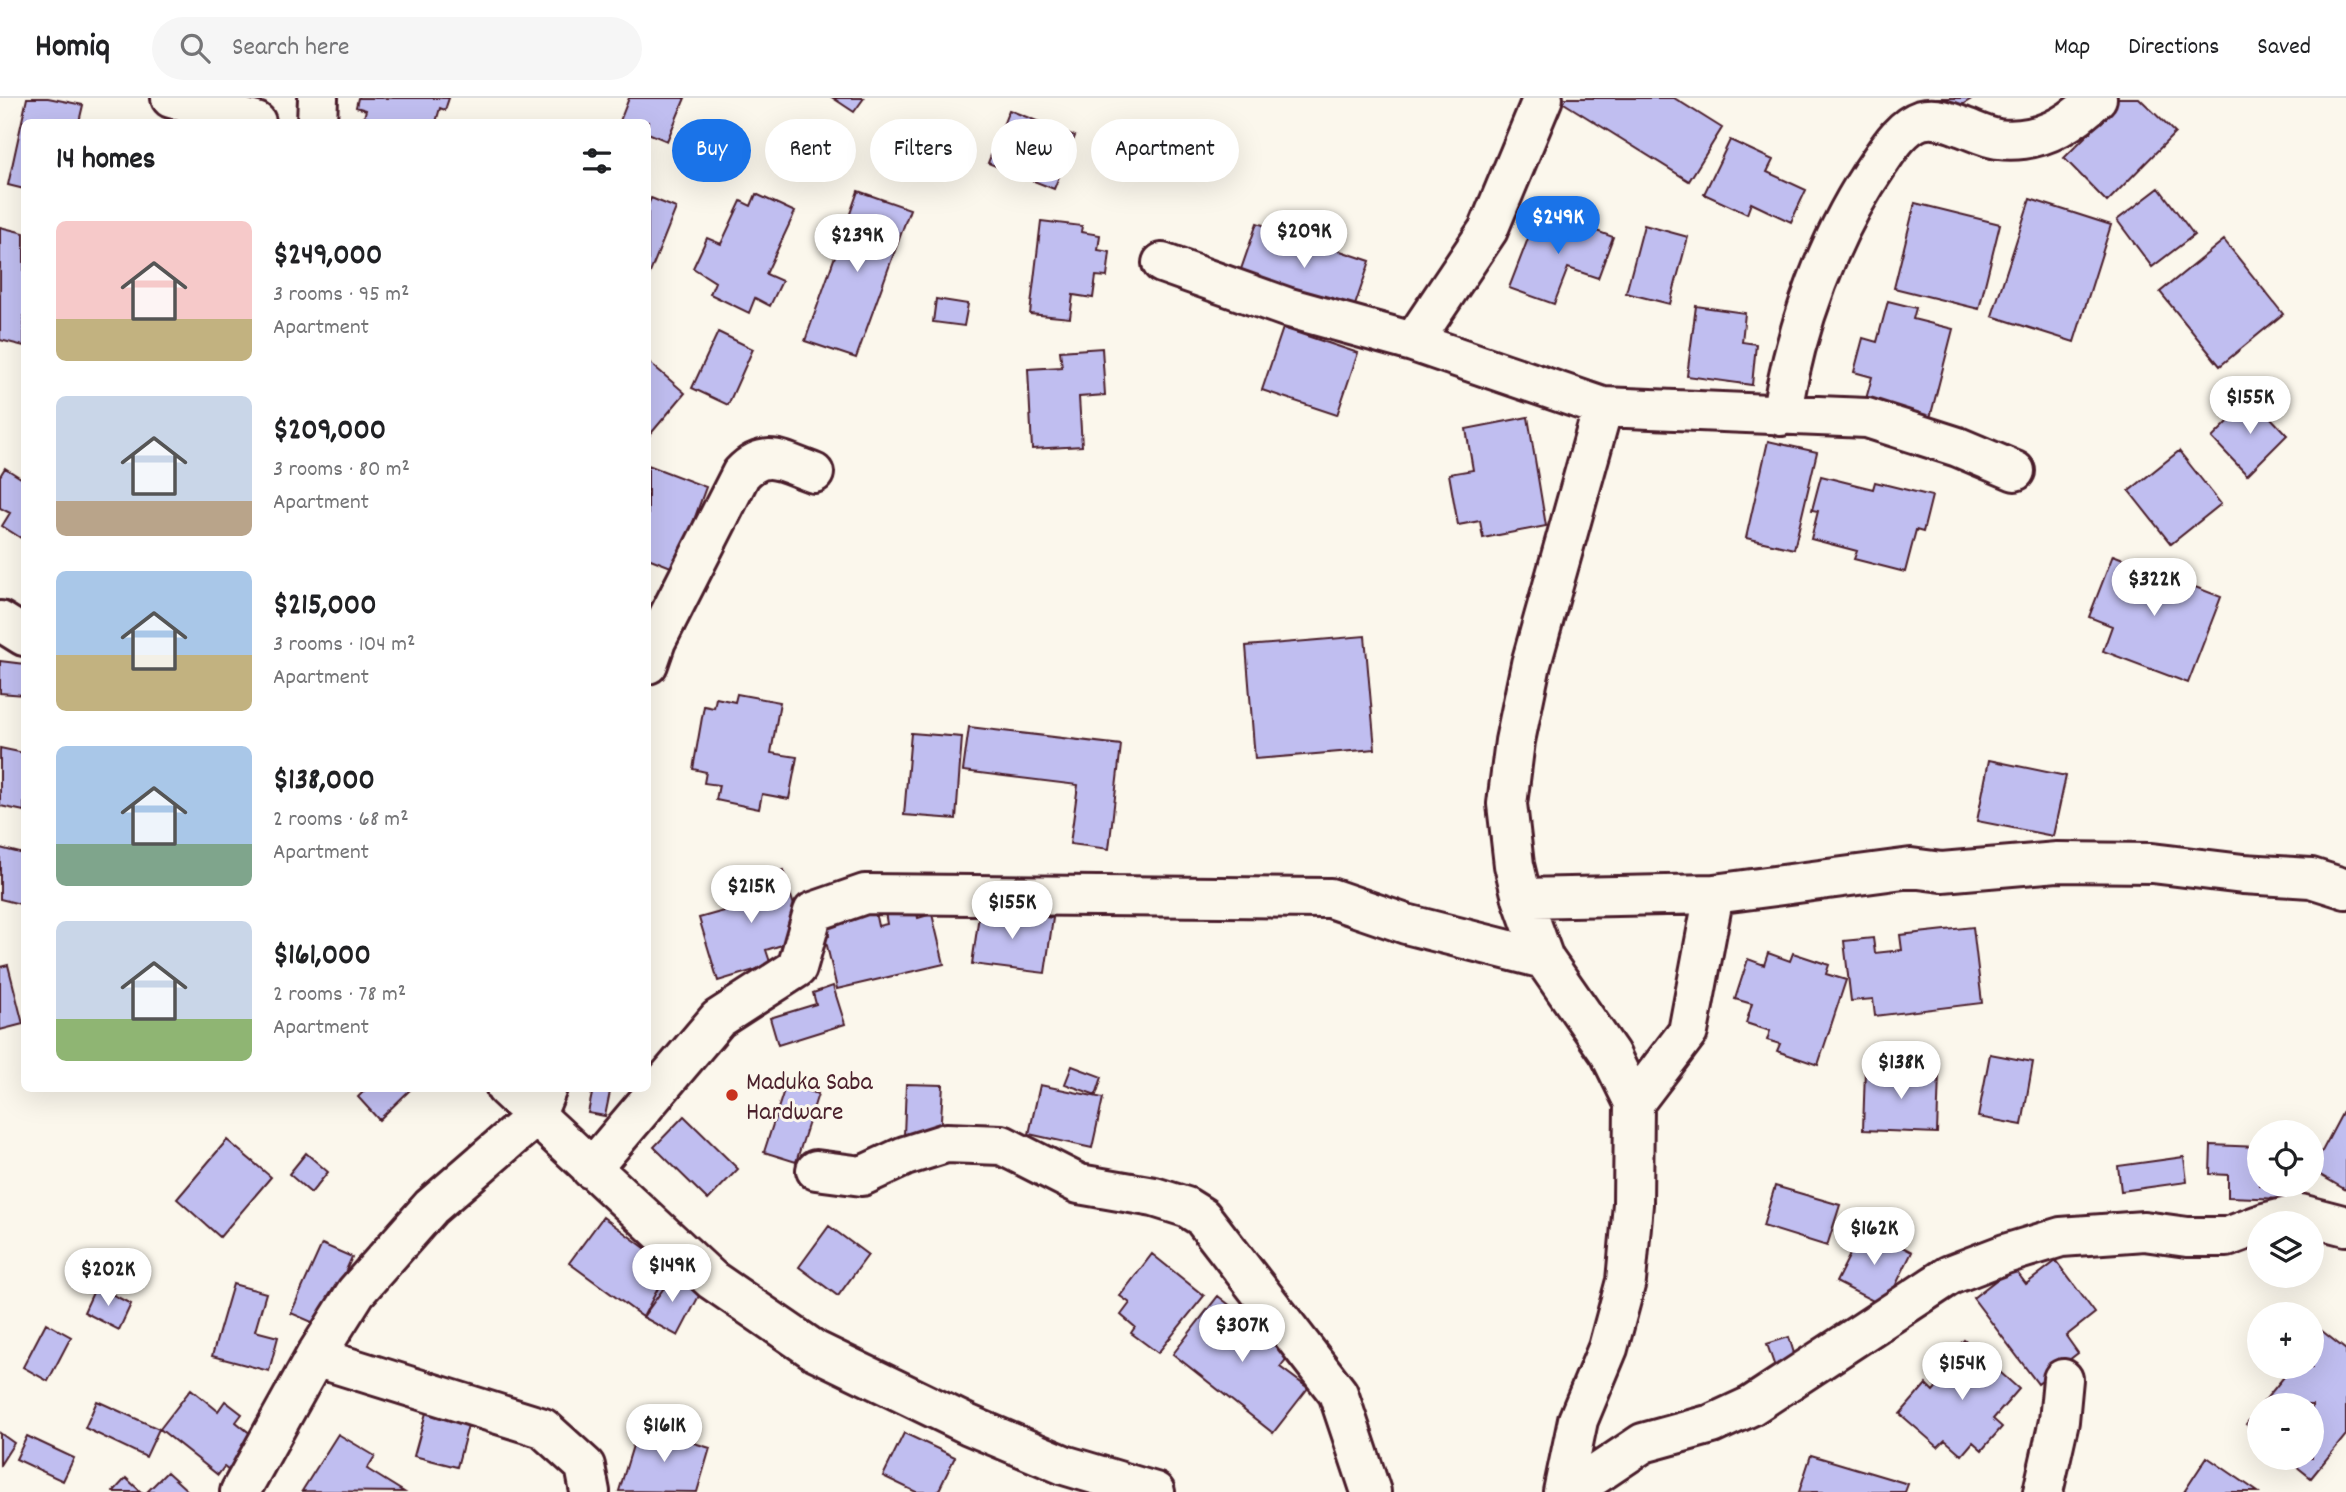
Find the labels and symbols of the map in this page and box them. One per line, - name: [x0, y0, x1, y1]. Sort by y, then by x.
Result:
- pin: $249K: [1509, 197, 1607, 256]
- pin: $209K: [1255, 211, 1353, 270]
- pin: $239K: [808, 214, 906, 274]
- pin: $155K: [2201, 376, 2299, 436]
- pin: $322K: [2105, 559, 2203, 618]
- pin: $215K: [702, 866, 800, 925]
- pin: $155K: [963, 882, 1061, 941]
- pin: $138K: [1852, 1042, 1950, 1101]
- place label: Maduka Saba Hardware: [746, 1065, 874, 1132]
- marker: Maduka Saba Hardware: [724, 1087, 740, 1103]
- pin: $162K: [1825, 1208, 1923, 1267]
- pin: $149K: [623, 1244, 721, 1304]
- pin: $202K: [59, 1248, 157, 1308]
- pin: $307K: [1193, 1304, 1291, 1364]
- pin: $154K: [1913, 1342, 2011, 1402]
- pin: $161K: [615, 1404, 713, 1464]

